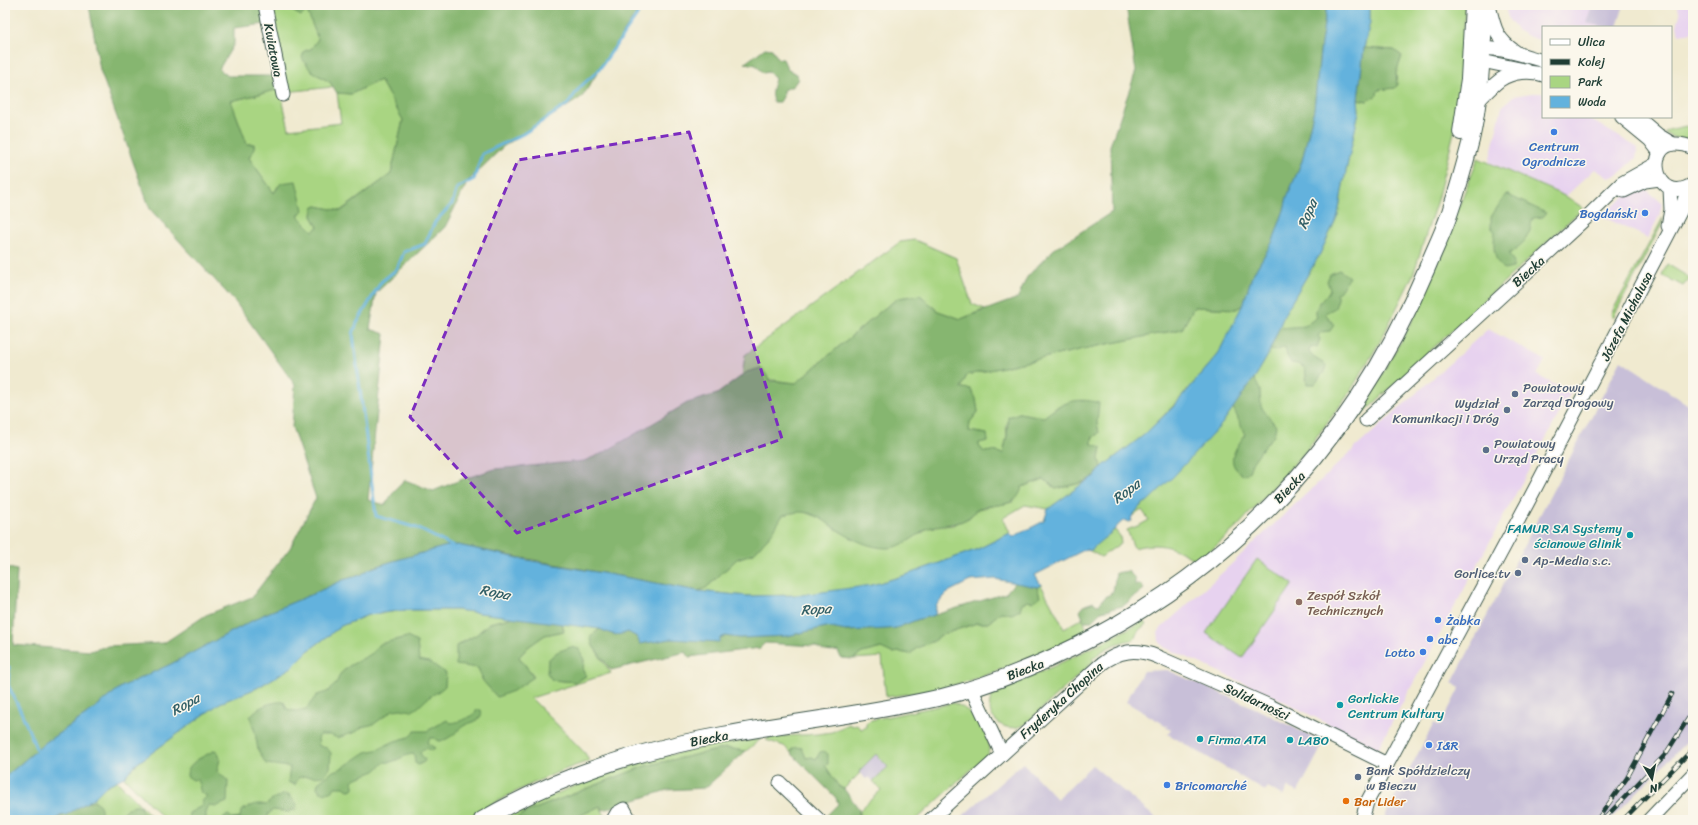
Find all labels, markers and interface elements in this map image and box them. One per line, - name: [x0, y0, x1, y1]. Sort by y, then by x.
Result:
- street label: Kwiatowa: [257, 21, 290, 80]
- legend: [1542, 26, 1672, 118]
- text: Ulica: [1578, 31, 1606, 53]
- text: Kolej: [1578, 51, 1605, 73]
- text: Park: [1578, 71, 1603, 93]
- text: Woda: [1578, 91, 1607, 113]
- marker: Centrum Ogrodnicze: [1549, 127, 1559, 137]
- place label: Centrum Ogrodnicze: [1522, 135, 1586, 173]
- water label: Ropa: [1290, 194, 1326, 233]
- place label: Bogdański: [1579, 202, 1637, 225]
- marker: Bogdański: [1640, 208, 1650, 218]
- street label: Biecka: [1506, 250, 1551, 293]
- street label: Józefa Michalusa: [1594, 267, 1659, 366]
- place label: Powiatowy Zarząd Drogowy: [1523, 376, 1614, 414]
- marker: Powiatowy Zarząd Drogowy: [1510, 389, 1520, 399]
- place label: Wydział Komunikacji i Dróg: [1393, 392, 1500, 430]
- marker: Wydział Komunikacji i Dróg: [1502, 405, 1512, 415]
- place label: Powiatowy Urząd Pracy: [1494, 432, 1564, 470]
- marker: Powiatowy Urząd Pracy: [1481, 445, 1491, 455]
- street label: Biecka: [1268, 465, 1311, 509]
- water label: Ropa: [1107, 471, 1147, 510]
- place label: FAMUR SA Systemy ścianowe Glinik: [1507, 517, 1622, 555]
- marker: FAMUR SA Systemy ścianowe Glinik: [1625, 530, 1635, 540]
- place label: Ap-Media s.c.: [1532, 549, 1612, 572]
- marker: Ap-Media s.c.: [1520, 555, 1530, 565]
- place label: Gorlice.tv: [1454, 562, 1511, 585]
- marker: Gorlice.tv: [1513, 568, 1523, 578]
- water label: Ropa: [478, 577, 514, 608]
- place label: Zespół Szkół Technicznych: [1307, 584, 1384, 622]
- water label: Ropa: [800, 596, 834, 623]
- marker: Zespół Szkół Technicznych: [1294, 597, 1304, 607]
- place label: Żabka: [1446, 609, 1481, 632]
- marker: Żabka: [1433, 615, 1443, 625]
- place label: abc: [1438, 628, 1458, 651]
- marker: abc: [1425, 634, 1435, 644]
- place label: Lotto: [1385, 641, 1415, 664]
- marker: Lotto: [1418, 647, 1428, 657]
- street label: Biecka: [1003, 652, 1048, 687]
- street label: Fryderyka Chopina: [1014, 656, 1109, 745]
- street label: Solidarności: [1220, 676, 1294, 727]
- water label: Ropa: [166, 685, 206, 723]
- place label: Gorlickie Centrum Kultury: [1348, 687, 1444, 725]
- marker: Gorlickie Centrum Kultury: [1335, 700, 1345, 710]
- street label: Biecka: [688, 723, 731, 753]
- place label: Firma ATA: [1208, 728, 1267, 751]
- place label: LABO: [1298, 729, 1329, 752]
- marker: Firma ATA: [1195, 734, 1205, 744]
- place label: I&R: [1436, 734, 1458, 757]
- marker: LABO: [1285, 735, 1295, 745]
- marker: I&R: [1424, 740, 1434, 750]
- place label: Bank Spółdzielczy w Bieczu: [1366, 759, 1471, 797]
- north arrow: [1632, 759, 1672, 799]
- marker: Bank Spółdzielczy w Bieczu: [1353, 772, 1363, 782]
- place label: Bricomarché: [1175, 774, 1247, 797]
- text: N: [1648, 778, 1660, 798]
- marker: Bricomarché: [1162, 780, 1172, 790]
- place label: Bar Lider: [1354, 790, 1406, 813]
- marker: Bar Lider: [1341, 796, 1351, 806]

